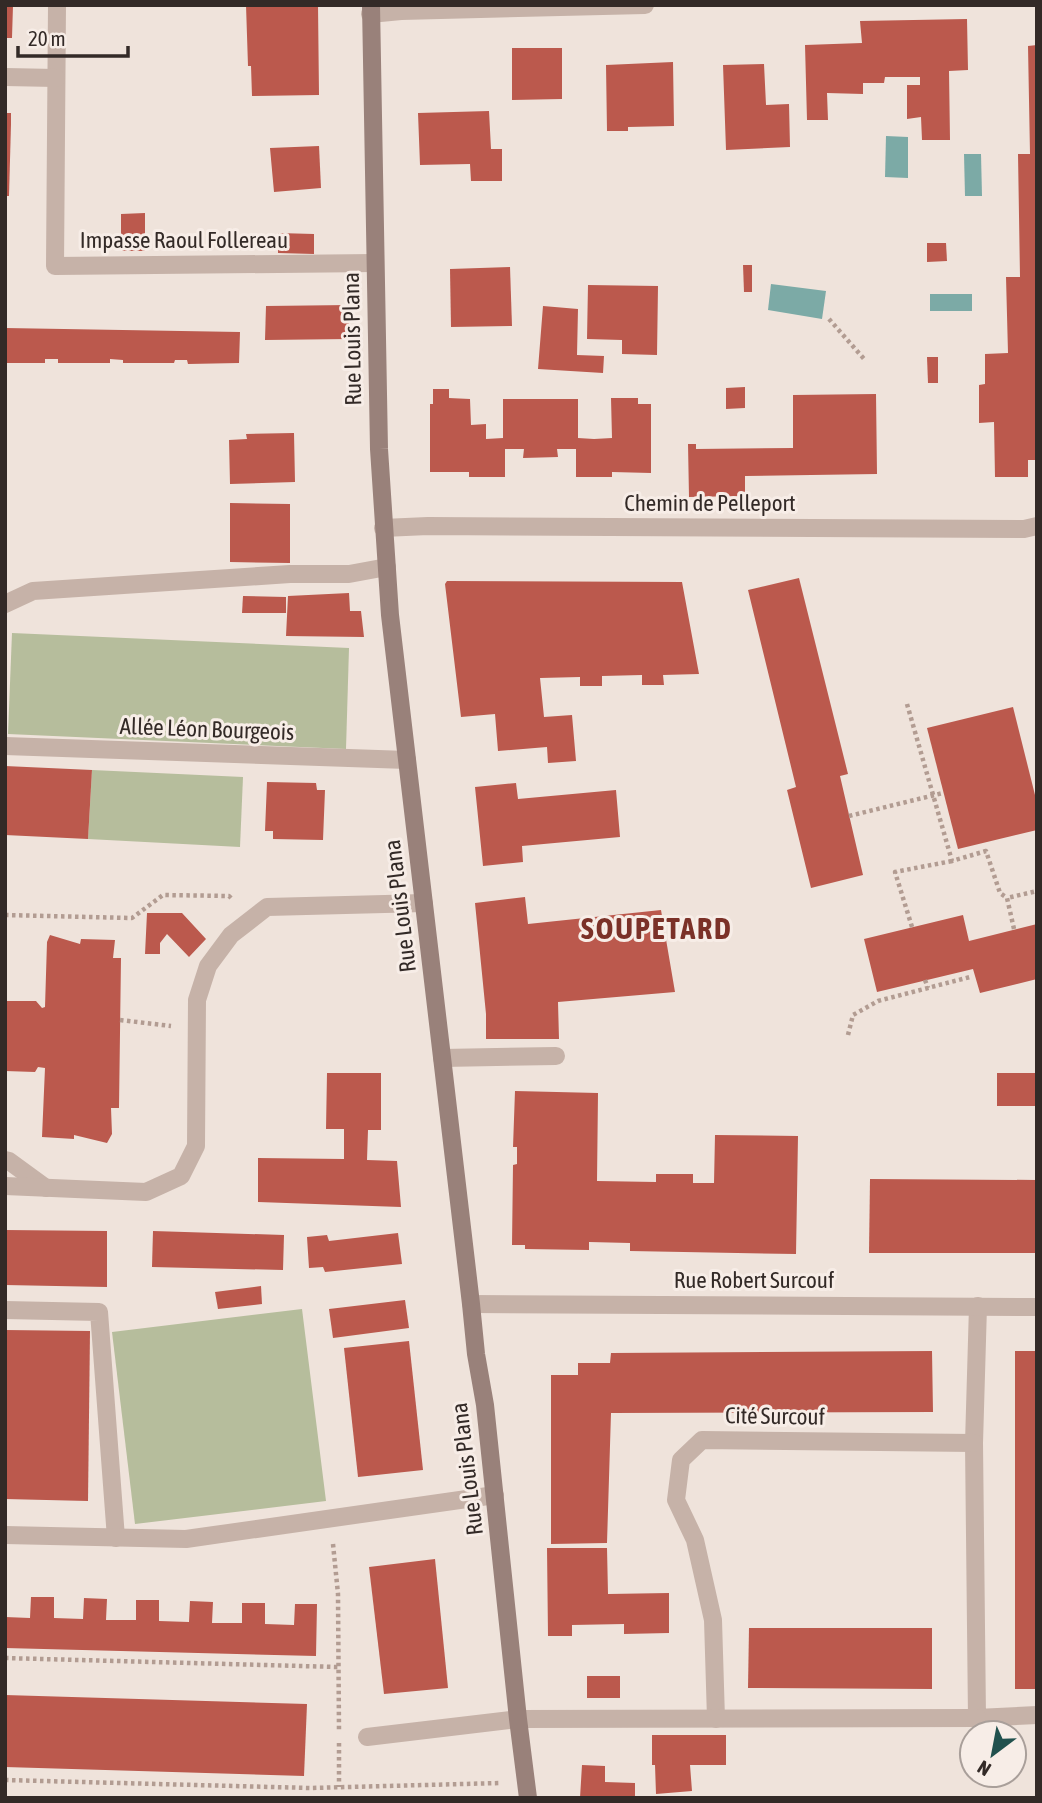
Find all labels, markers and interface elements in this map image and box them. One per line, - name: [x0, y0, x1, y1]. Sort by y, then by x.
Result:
- scale bar: [18, 14, 128, 58]
- text: 20 m: [28, 26, 66, 50]
- street label: Impasse Raoul Follereau: [80, 227, 288, 253]
- street label: Rue Louis Plana: [338, 272, 366, 406]
- street label: Chemin de Pelleport: [624, 490, 796, 516]
- street label: Allée Léon Bourgeois: [119, 713, 295, 745]
- street label: Rue Louis Plana: [379, 838, 421, 974]
- district label: SOUPETARD: [581, 911, 733, 945]
- street label: Rue Robert Surcouf: [674, 1267, 834, 1293]
- street label: Rue Louis Plana: [446, 1401, 488, 1537]
- street label: Cité Surcouf: [725, 1402, 825, 1430]
- north arrow: [958, 1719, 1028, 1789]
- text: N: [973, 1756, 995, 1781]

